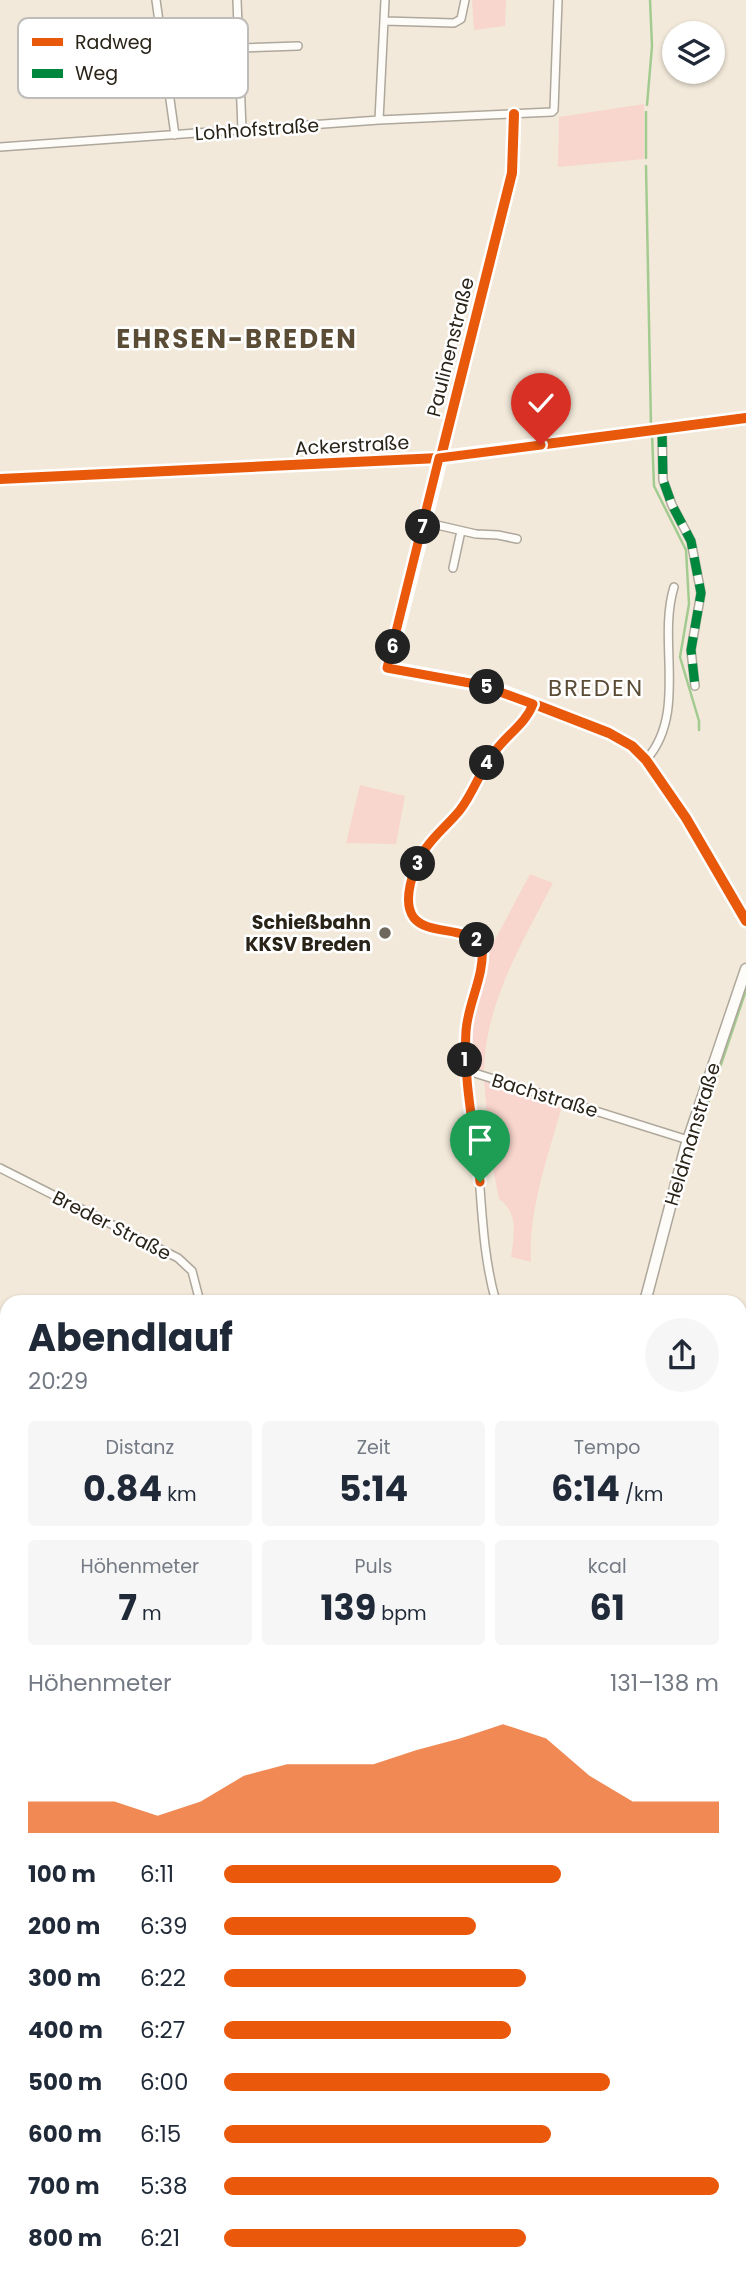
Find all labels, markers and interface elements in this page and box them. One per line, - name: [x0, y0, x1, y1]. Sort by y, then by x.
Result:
- legend: [18, 18, 248, 98]
- map controls: [662, 21, 725, 84]
- button: layers: [662, 21, 725, 84]
- text: Radweg: [75, 29, 152, 56]
- text: Weg: [75, 60, 118, 87]
- street label: Lohhofstraße: [194, 112, 320, 147]
- street label: Paulinenstraße: [420, 275, 481, 420]
- district label: EHRSEN-BREDEN: [116, 321, 358, 357]
- pin: [511, 373, 571, 445]
- icon: check: [522, 384, 560, 422]
- street label: Ackerstraße: [294, 429, 410, 462]
- pin: 7: [406, 510, 440, 544]
- text: 7: [417, 513, 428, 540]
- pin: 6: [376, 630, 410, 664]
- text: 6: [386, 633, 399, 660]
- pin: 5: [470, 670, 504, 704]
- district label: BREDEN: [548, 672, 644, 704]
- text: 5: [480, 673, 493, 700]
- pin: 4: [470, 746, 504, 780]
- text: 4: [480, 749, 493, 776]
- pin: 3: [400, 846, 436, 882]
- text: 3: [412, 850, 423, 877]
- place label: Schießbahn KKSV Breden: [245, 909, 371, 958]
- pin: 2: [460, 922, 494, 958]
- marker: Schießbahn KKSV Breden: [377, 925, 393, 941]
- text: 2: [471, 926, 482, 953]
- pin: 1: [448, 1042, 482, 1078]
- text: 1: [461, 1046, 468, 1073]
- street label: Heldmanstraße: [658, 1059, 727, 1209]
- street label: Bachstraße: [488, 1067, 601, 1124]
- pin: [450, 1110, 510, 1182]
- icon: arrive: [461, 1121, 499, 1159]
- street label: Breder Straße: [48, 1184, 176, 1267]
- text: Abendlauf: [28, 1311, 233, 1364]
- button: share: [645, 1318, 719, 1392]
- text: 20:29: [28, 1365, 88, 1397]
- text: Distanz: [106, 1434, 174, 1461]
- text: Zeit: [357, 1434, 390, 1461]
- text: Tempo: [574, 1434, 640, 1461]
- text: 0.84: [83, 1464, 162, 1513]
- text: 5:14: [339, 1464, 408, 1513]
- text: 6:14: [551, 1464, 620, 1513]
- text: km: [162, 1481, 197, 1508]
- text: /km: [620, 1481, 663, 1508]
- text: Höhenmeter: [81, 1553, 199, 1580]
- text: Puls: [355, 1553, 392, 1580]
- text: kcal: [588, 1553, 627, 1580]
- text: 7: [118, 1583, 137, 1632]
- text: 139: [320, 1583, 376, 1632]
- text: 61: [589, 1583, 625, 1632]
- text: m: [137, 1600, 162, 1627]
- text: bpm: [376, 1600, 427, 1627]
- text: Höhenmeter: [28, 1667, 172, 1699]
- text: 131–138 m: [610, 1667, 719, 1699]
- text: 100 m: [28, 1858, 96, 1890]
- text: 6:11: [140, 1858, 174, 1890]
- text: 200 m: [28, 1910, 100, 1942]
- text: 6:39: [140, 1910, 188, 1942]
- text: 300 m: [28, 1962, 101, 1994]
- text: 6:22: [140, 1962, 186, 1994]
- text: 400 m: [28, 2014, 103, 2046]
- text: 6:27: [140, 2014, 185, 2046]
- text: 500 m: [28, 2066, 102, 2098]
- text: 6:00: [140, 2066, 188, 2098]
- text: 600 m: [28, 2118, 102, 2150]
- text: 6:15: [140, 2118, 181, 2150]
- text: 700 m: [28, 2170, 100, 2202]
- text: 5:38: [140, 2170, 187, 2202]
- text: 800 m: [28, 2222, 102, 2254]
- text: 6:21: [140, 2222, 180, 2254]

